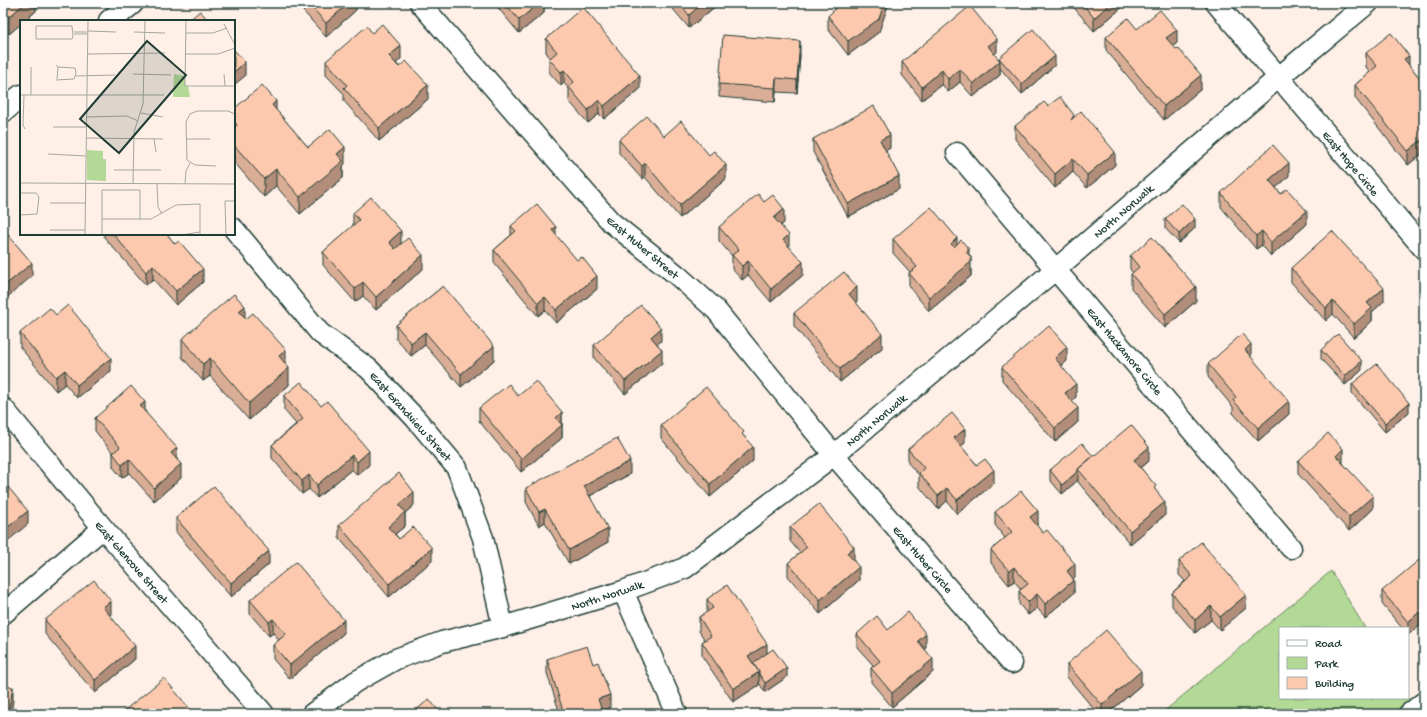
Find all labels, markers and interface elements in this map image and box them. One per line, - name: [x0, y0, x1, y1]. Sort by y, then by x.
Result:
- inset map: [20, 20, 235, 235]
- street label: East Hope Circle: [1318, 129, 1381, 200]
- street label: North Norwalk: [1092, 182, 1158, 242]
- street label: East Huber Street: [603, 214, 682, 284]
- street label: East Hackamore Circle: [1083, 306, 1165, 400]
- street label: East Grandview Street: [366, 370, 454, 466]
- street label: North Norwalk: [844, 391, 912, 451]
- street label: East Glencove Street: [91, 519, 171, 608]
- street label: East Huber Circle: [888, 524, 955, 597]
- street label: North Norwalk: [570, 578, 647, 615]
- legend: [1279, 627, 1409, 699]
- text: Road: [1315, 638, 1342, 652]
- text: Park: [1314, 658, 1340, 672]
- text: Building: [1314, 678, 1354, 692]

